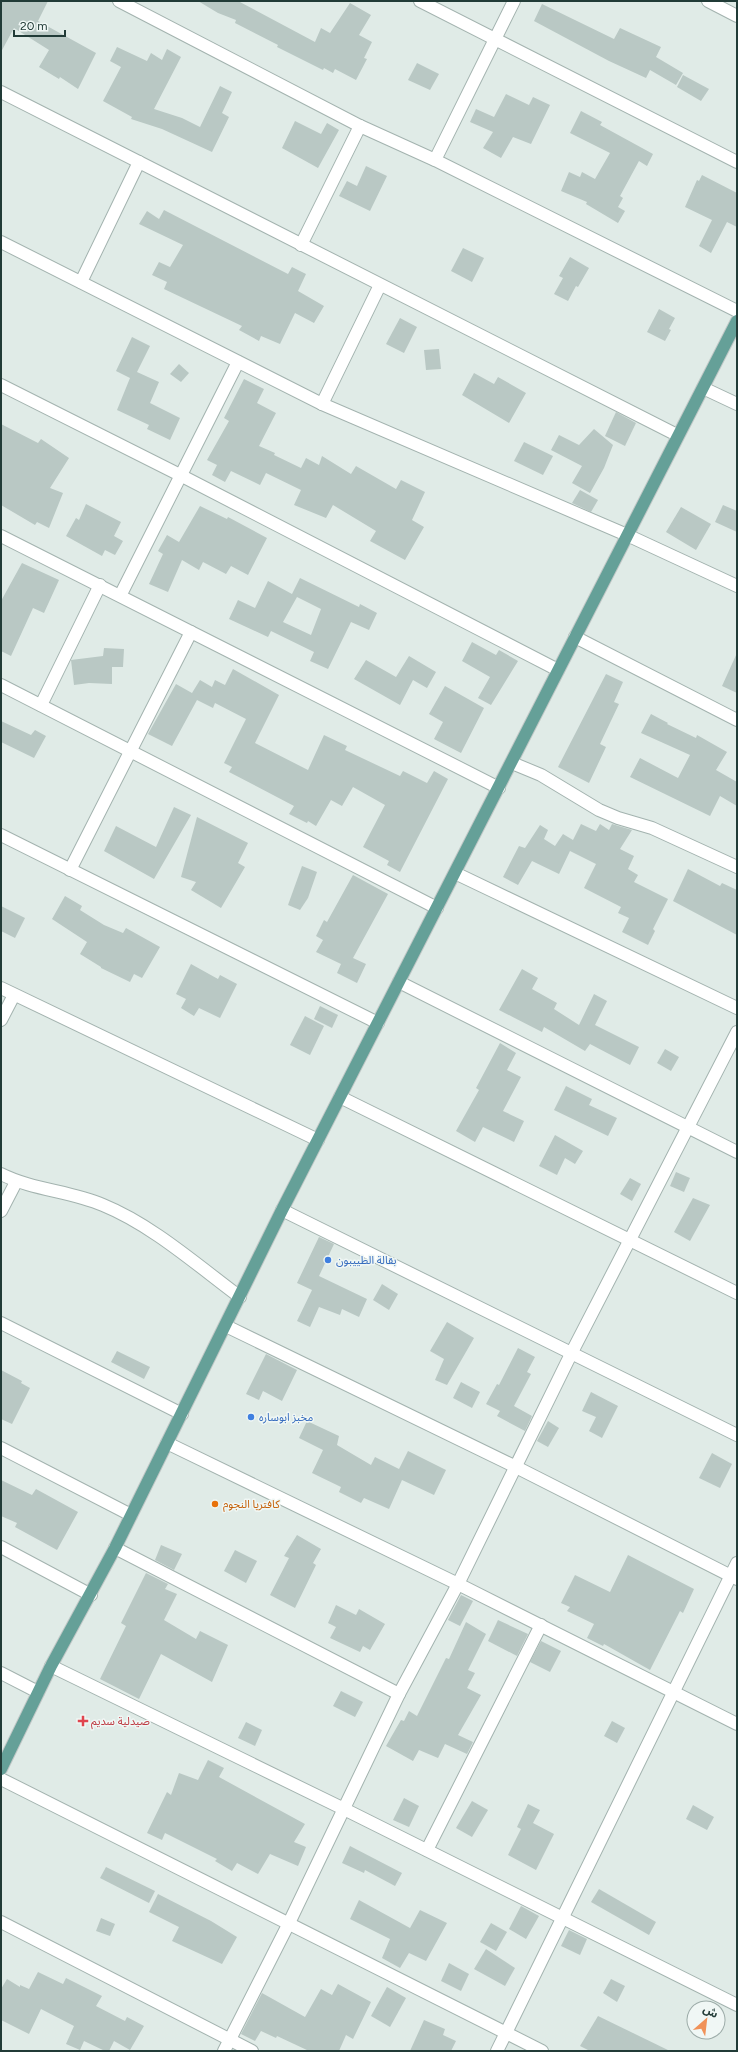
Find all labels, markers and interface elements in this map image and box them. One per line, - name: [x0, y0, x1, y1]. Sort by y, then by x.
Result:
- scale bar: [14, 12, 65, 38]
- text: 20 m: [20, 19, 48, 33]
- place label: بقالة الطييبون: [336, 1254, 397, 1267]
- marker: بقالة الطييبون: [323, 1255, 333, 1265]
- place label: مخبز ابوساره: [259, 1411, 313, 1424]
- marker: مخبز ابوساره: [246, 1412, 256, 1422]
- place label: كافتريا النجوم: [223, 1498, 280, 1512]
- marker: كافتريا النجوم: [210, 1499, 220, 1509]
- place label: صيدلية سديم: [91, 1715, 150, 1730]
- marker: صيدلية سديم: [78, 1716, 88, 1726]
- north arrow: [686, 2000, 726, 2040]
- text: ش: [701, 2002, 720, 2021]

